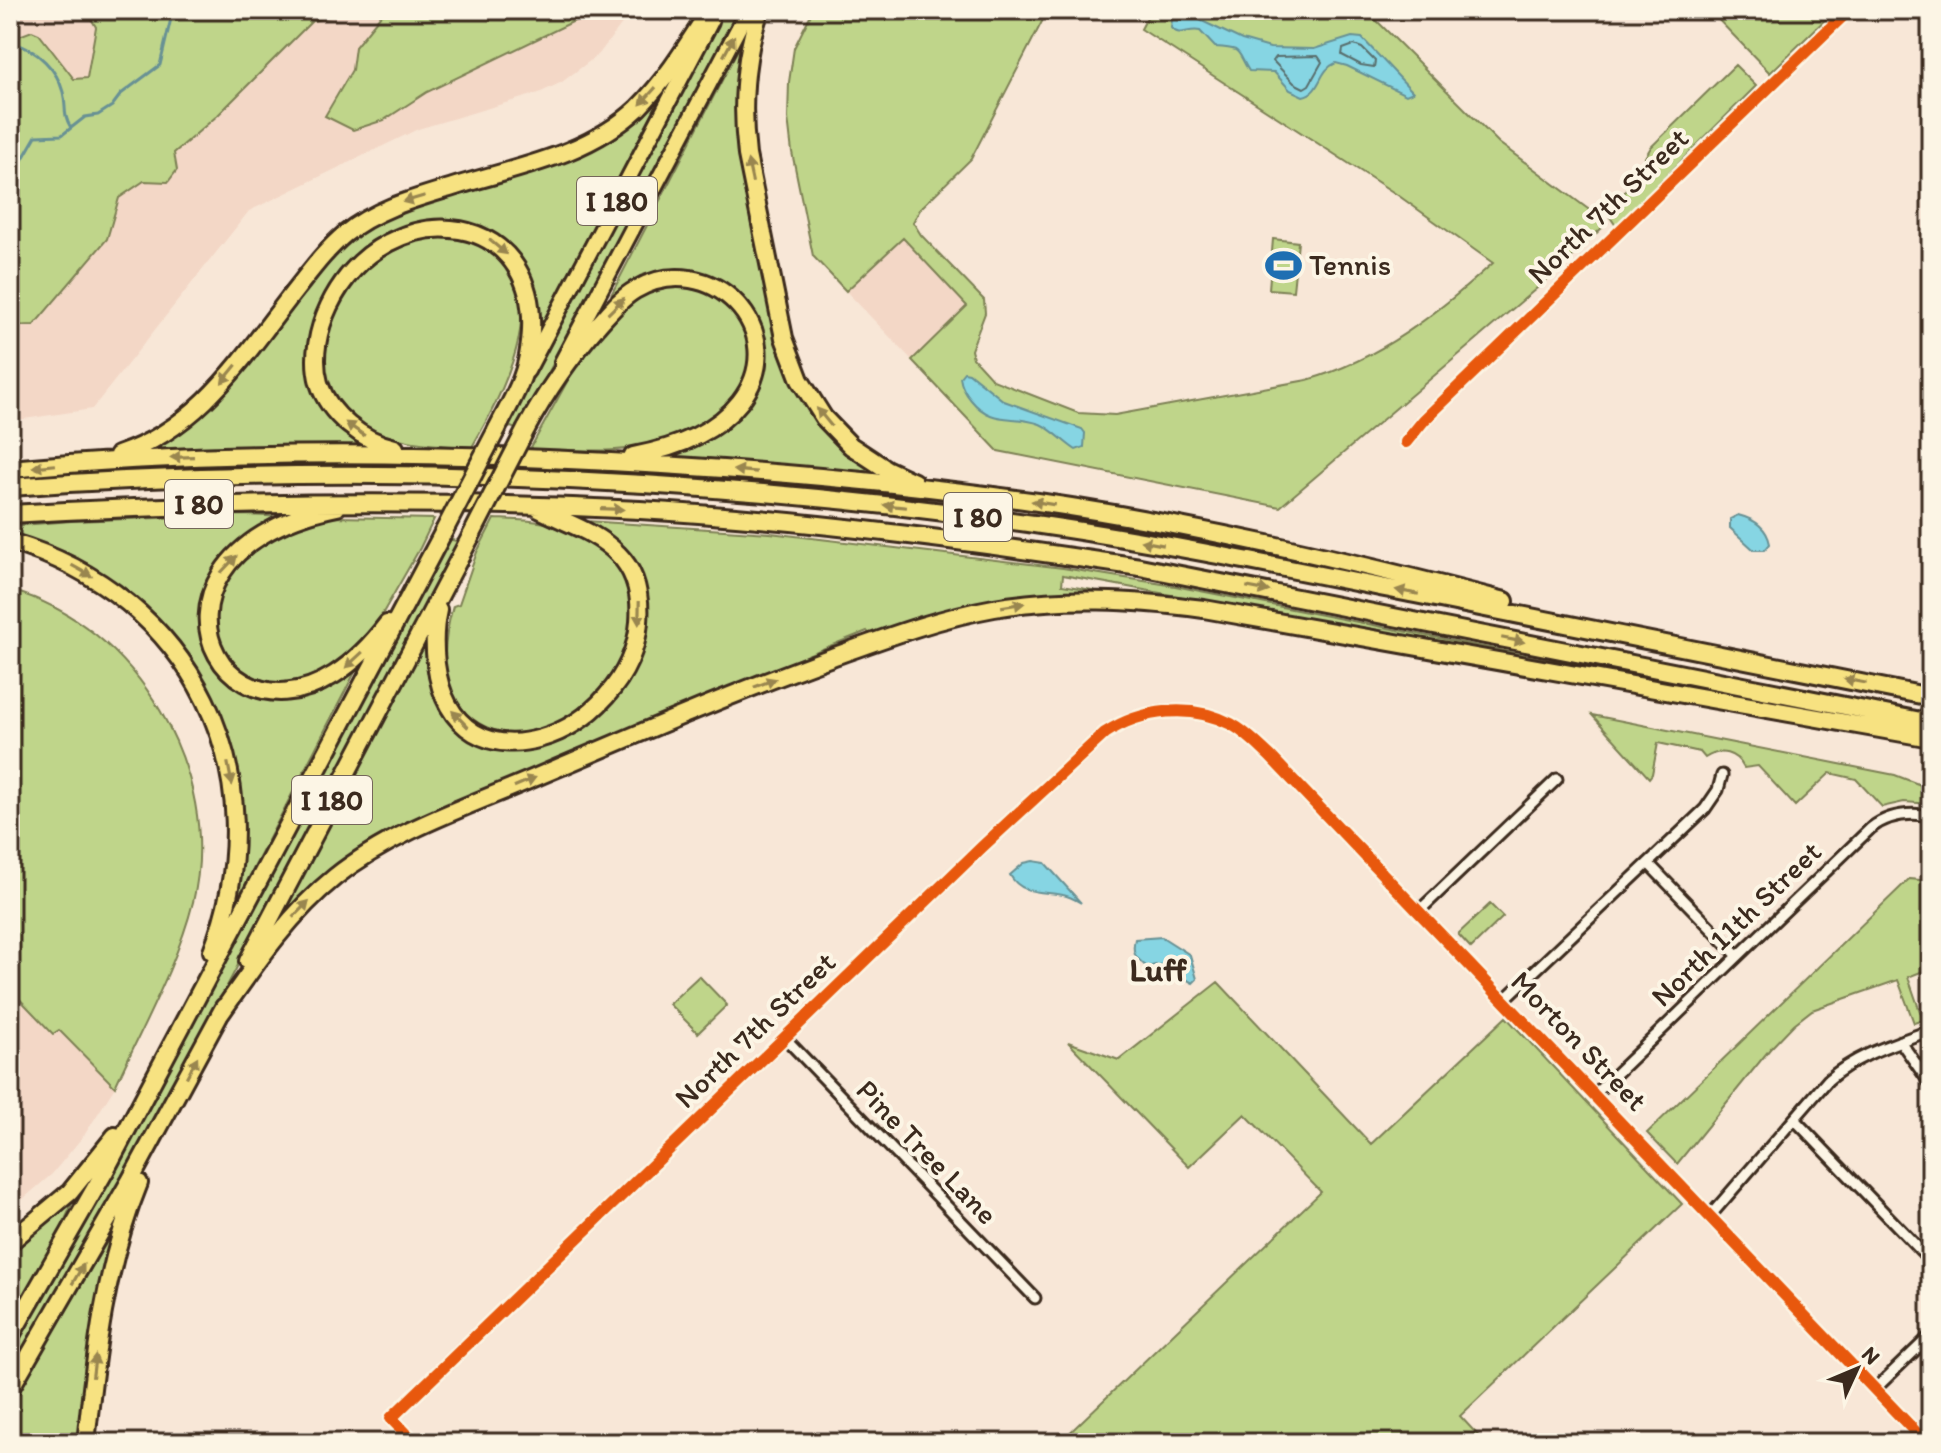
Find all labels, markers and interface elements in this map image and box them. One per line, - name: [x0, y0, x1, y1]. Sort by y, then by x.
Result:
- one-way arrow: [722, 34, 735, 57]
- one-way arrow: [640, 86, 658, 105]
- street label: North 7th Street: [1519, 120, 1696, 292]
- one-way arrow: [744, 158, 756, 183]
- road number: I 180: [577, 177, 657, 225]
- one-way arrow: [402, 193, 426, 205]
- one-way arrow: [488, 238, 508, 255]
- sports icon: Tennis: [1264, 246, 1302, 284]
- place label: Tennis: [1309, 246, 1391, 283]
- one-way arrow: [607, 297, 625, 316]
- one-way arrow: [221, 364, 238, 384]
- one-way arrow: [816, 407, 833, 427]
- one-way arrow: [345, 422, 366, 437]
- one-way arrow: [169, 450, 194, 463]
- one-way arrow: [31, 460, 56, 473]
- one-way arrow: [732, 464, 757, 477]
- road number: I 80: [165, 480, 233, 528]
- road number: I 80: [944, 493, 1012, 541]
- one-way arrow: [1030, 497, 1055, 509]
- one-way arrow: [882, 500, 907, 513]
- one-way arrow: [600, 503, 625, 516]
- one-way arrow: [1139, 536, 1164, 549]
- one-way arrow: [219, 554, 237, 573]
- one-way arrow: [71, 564, 93, 578]
- one-way arrow: [1246, 583, 1271, 596]
- one-way arrow: [1395, 586, 1420, 598]
- one-way arrow: [1000, 598, 1025, 611]
- one-way arrow: [633, 601, 645, 626]
- one-way arrow: [1501, 634, 1526, 647]
- one-way arrow: [345, 651, 364, 669]
- one-way arrow: [1842, 674, 1867, 687]
- one-way arrow: [753, 676, 777, 689]
- one-way arrow: [451, 710, 470, 729]
- one-way arrow: [224, 762, 237, 787]
- road number: I 180: [292, 776, 372, 824]
- one-way arrow: [513, 776, 537, 789]
- street label: North 11th Street: [1643, 833, 1829, 1014]
- one-way arrow: [291, 900, 309, 919]
- street label: North 7th Street: [666, 944, 843, 1116]
- district label: Luff: [1130, 951, 1187, 989]
- street label: Morton Street: [1503, 963, 1655, 1118]
- one-way arrow: [186, 1055, 199, 1078]
- street label: Pine Tree Lane: [849, 1071, 1006, 1232]
- one-way arrow: [71, 1262, 85, 1285]
- north arrow: [1817, 1329, 1897, 1409]
- text: N: [1856, 1341, 1886, 1370]
- one-way arrow: [88, 1353, 101, 1378]

